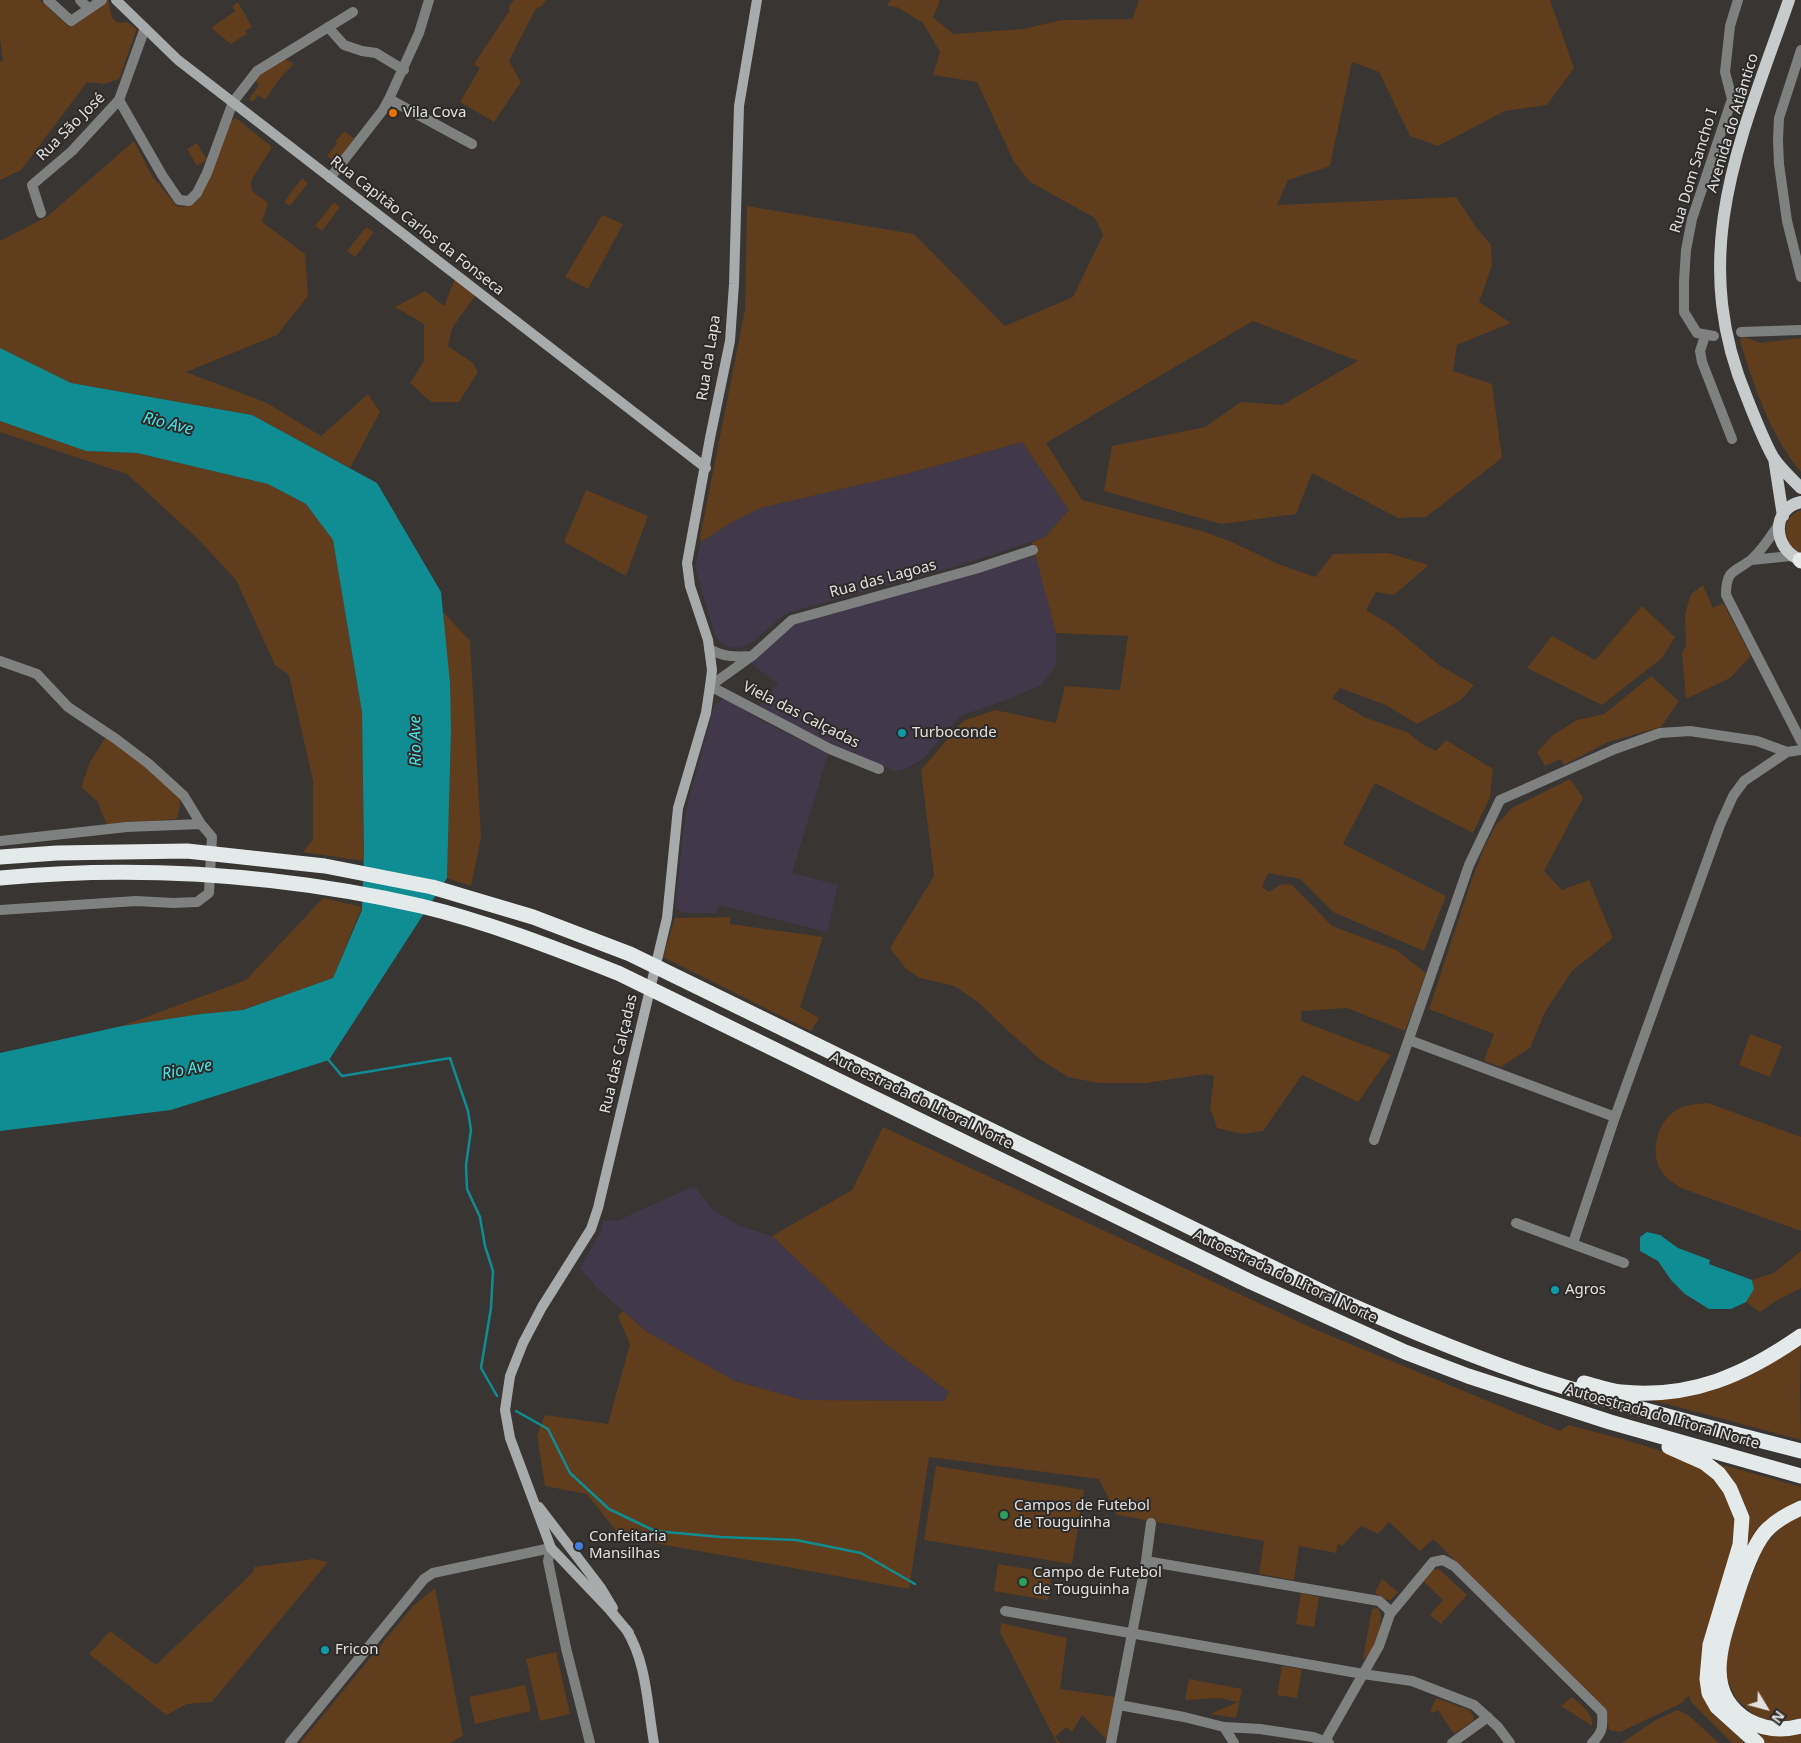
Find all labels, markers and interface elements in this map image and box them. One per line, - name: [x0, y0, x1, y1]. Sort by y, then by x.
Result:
- street label: Avenida do Atlântico: [1703, 51, 1763, 195]
- street label: Rua São José: [33, 89, 109, 165]
- place label: Vila Cova: [403, 104, 466, 122]
- marker: Vila Cova: [387, 107, 399, 119]
- street label: Rua Dom Sancho I: [1666, 107, 1722, 235]
- street label: Rua Capitão Carlos da Fonseca: [326, 152, 508, 300]
- street label: Rua da Lapa: [693, 314, 725, 402]
- water label: Rio Ave: [141, 409, 195, 439]
- street label: Rua das Lagoas: [828, 556, 938, 602]
- street label: Viela das Calçadas: [740, 678, 862, 752]
- water label: Rio Ave: [406, 715, 426, 767]
- place label: Turboconde: [912, 724, 997, 742]
- marker: Turboconde: [896, 727, 908, 739]
- street label: Rua das Calçadas: [597, 993, 641, 1115]
- street label: Autoestrada do Litoral Norte: [827, 1049, 1015, 1153]
- water label: Rio Ave: [160, 1056, 214, 1084]
- street label: Autoestrada do Litoral Norte: [1190, 1226, 1380, 1328]
- place label: Agros: [1565, 1281, 1606, 1299]
- marker: Agros: [1549, 1284, 1561, 1296]
- street label: Autoestrada do Litoral Norte: [1563, 1381, 1761, 1453]
- place label: Campos de Futebol de Touguinha: [1014, 1497, 1150, 1532]
- marker: Campos de Futebol de Touguinha: [998, 1509, 1010, 1521]
- place label: Confeitaria Mansilhas: [589, 1528, 667, 1563]
- marker: Confeitaria Mansilhas: [573, 1540, 585, 1552]
- place label: Campo de Futebol de Touguinha: [1033, 1564, 1162, 1599]
- marker: Campo de Futebol de Touguinha: [1017, 1576, 1029, 1588]
- place label: Fricon: [335, 1641, 378, 1659]
- marker: Fricon: [319, 1644, 331, 1656]
- north arrow: [1741, 1683, 1791, 1733]
- text: N: [1767, 1707, 1789, 1728]

